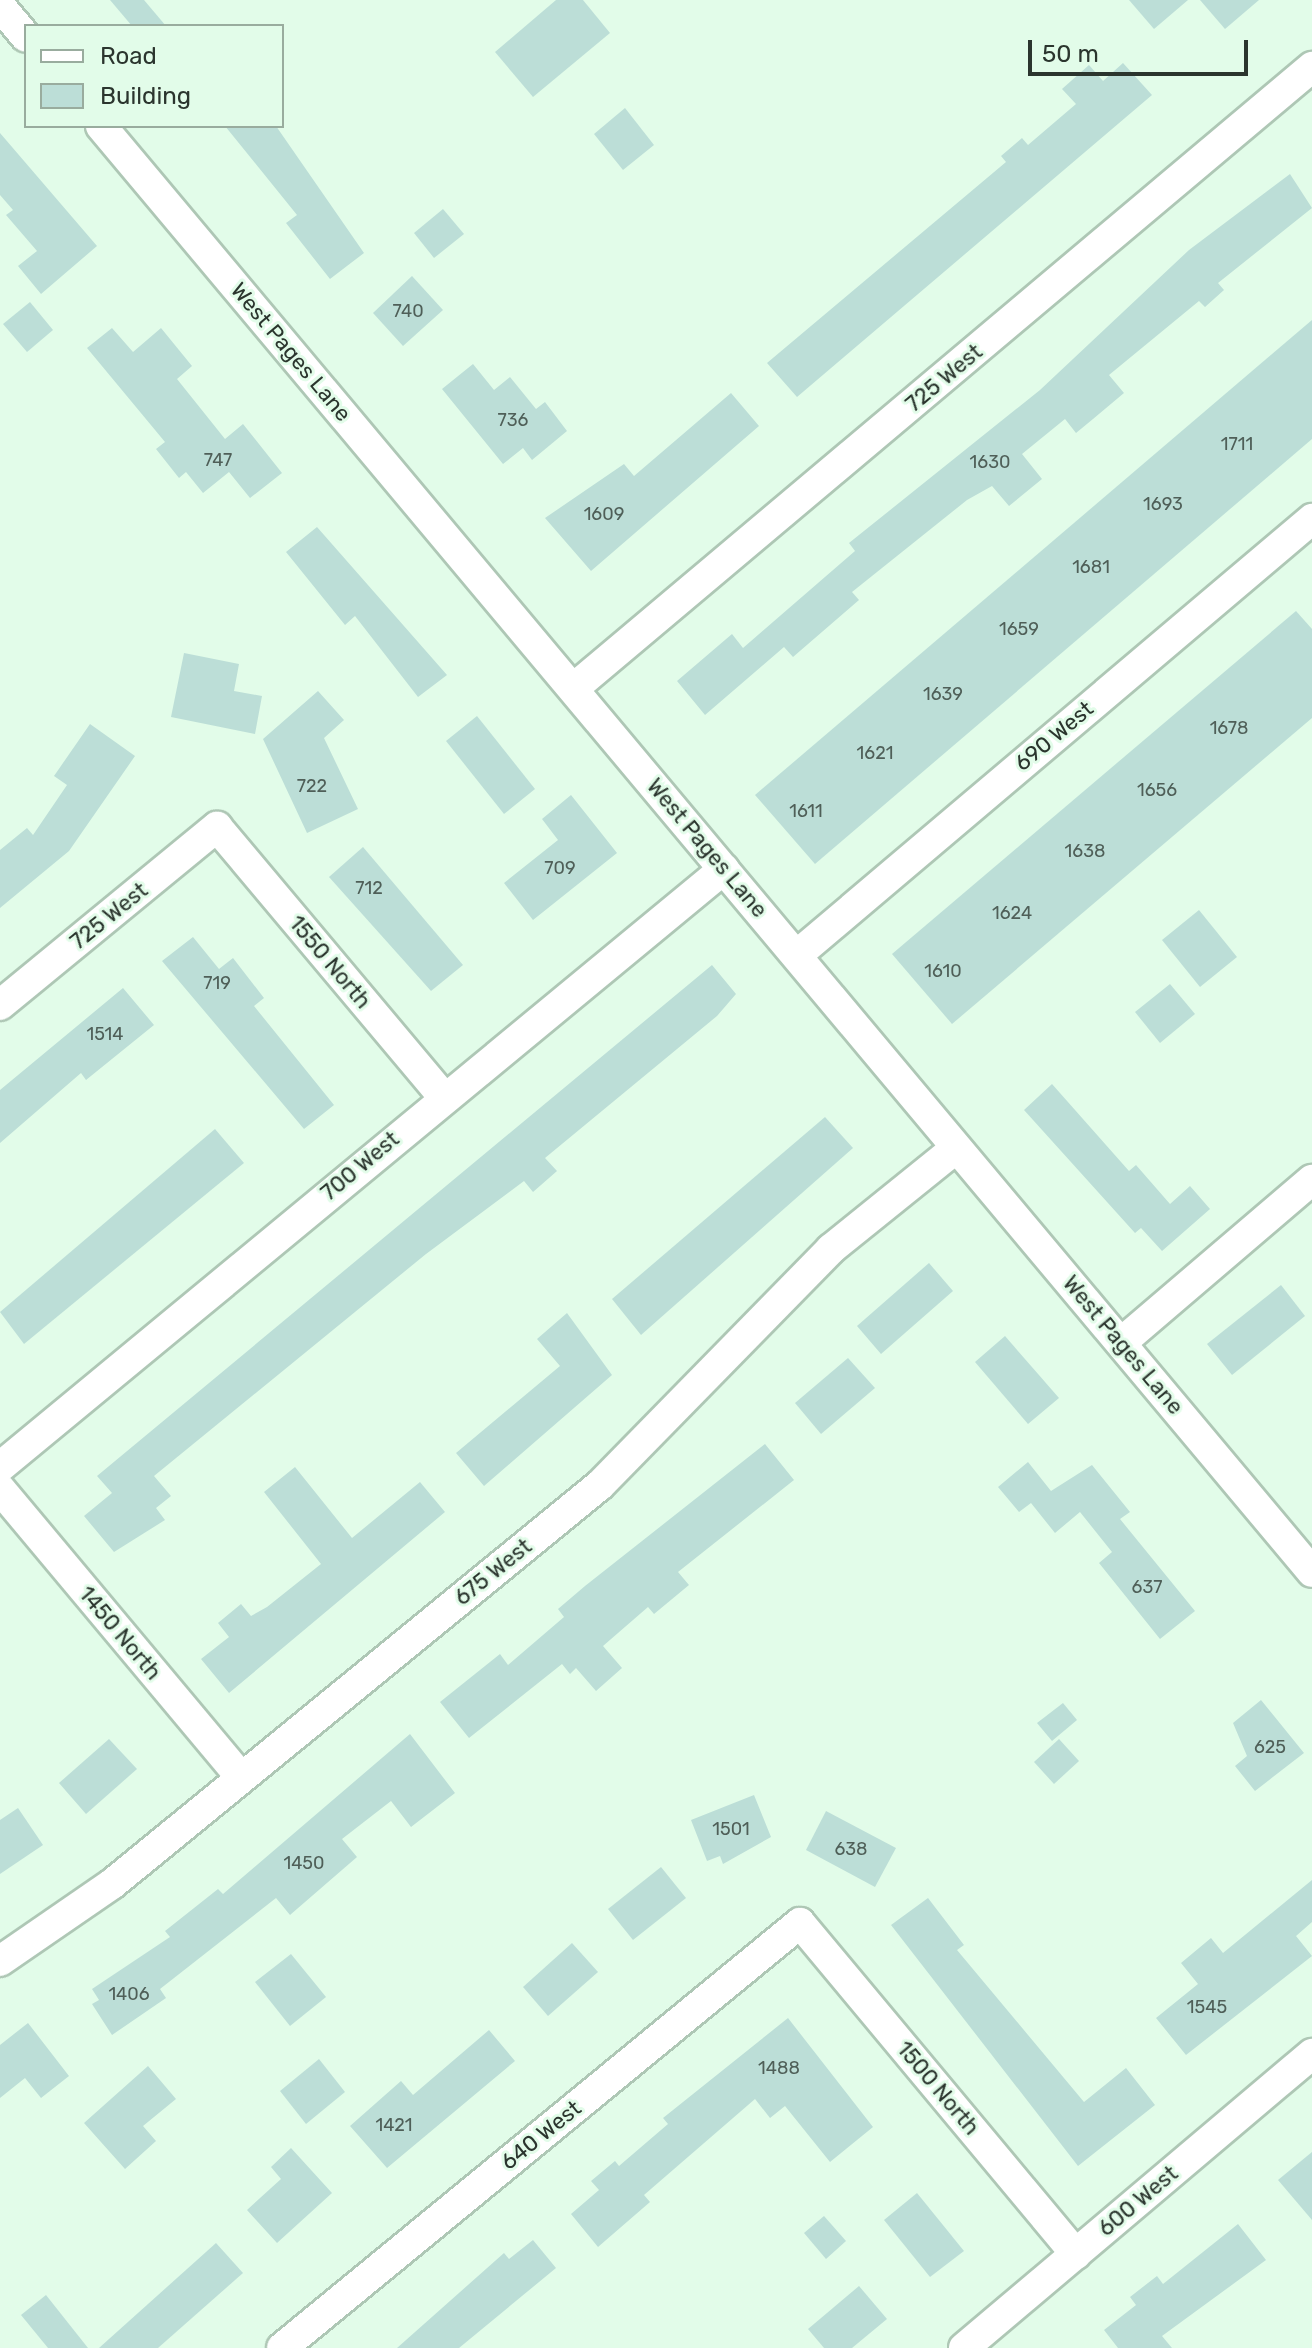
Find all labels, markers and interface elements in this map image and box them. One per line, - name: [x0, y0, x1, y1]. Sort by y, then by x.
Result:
- legend: [24, 24, 284, 128]
- scale bar: [1032, 24, 1252, 74]
- text: 50 m: [1042, 40, 1099, 68]
- text: Road: [100, 42, 157, 70]
- text: Building: [100, 82, 191, 110]
- street label: West Pages Lane: [225, 277, 357, 427]
- house number: 740: [392, 300, 424, 322]
- street label: 725 West: [900, 338, 988, 418]
- house number: 736: [498, 409, 528, 431]
- house number: 1711: [1221, 433, 1253, 455]
- house number: 747: [204, 449, 232, 471]
- house number: 1630: [970, 451, 1010, 473]
- house number: 1693: [1143, 493, 1183, 515]
- house number: 1609: [584, 503, 624, 525]
- house number: 1681: [1072, 556, 1110, 578]
- house number: 1659: [999, 618, 1039, 640]
- house number: 1639: [923, 683, 963, 705]
- street label: 690 West: [1009, 695, 1099, 777]
- house number: 1678: [1210, 717, 1248, 739]
- house number: 1621: [857, 742, 893, 764]
- street label: West Pages Lane: [641, 773, 773, 923]
- house number: 722: [297, 775, 327, 797]
- house number: 1656: [1137, 779, 1177, 801]
- house number: 1611: [789, 800, 823, 822]
- house number: 1638: [1065, 840, 1105, 862]
- house number: 709: [544, 857, 576, 879]
- street label: 725 West: [65, 877, 153, 955]
- house number: 712: [355, 877, 383, 899]
- house number: 1624: [992, 902, 1032, 924]
- street label: 1550 North: [284, 910, 376, 1014]
- house number: 1610: [924, 960, 962, 982]
- house number: 719: [203, 972, 231, 994]
- house number: 1514: [86, 1023, 124, 1045]
- street label: 700 West: [316, 1126, 404, 1206]
- street label: West Pages Lane: [1057, 1270, 1189, 1420]
- street label: 675 West: [449, 1533, 537, 1611]
- house number: 637: [1132, 1576, 1162, 1598]
- street label: 1450 North: [73, 1581, 167, 1685]
- house number: 625: [1254, 1736, 1286, 1758]
- house number: 1501: [712, 1818, 750, 1840]
- house number: 638: [834, 1838, 868, 1860]
- house number: 1450: [283, 1852, 325, 1874]
- house number: 1406: [108, 1983, 150, 2005]
- house number: 1545: [1187, 1996, 1227, 2018]
- street label: 1500 North: [891, 2036, 985, 2140]
- house number: 1488: [758, 2057, 800, 2079]
- street label: 640 West: [496, 2095, 586, 2175]
- house number: 1421: [375, 2114, 413, 2136]
- street label: 600 West: [1093, 2160, 1183, 2242]

